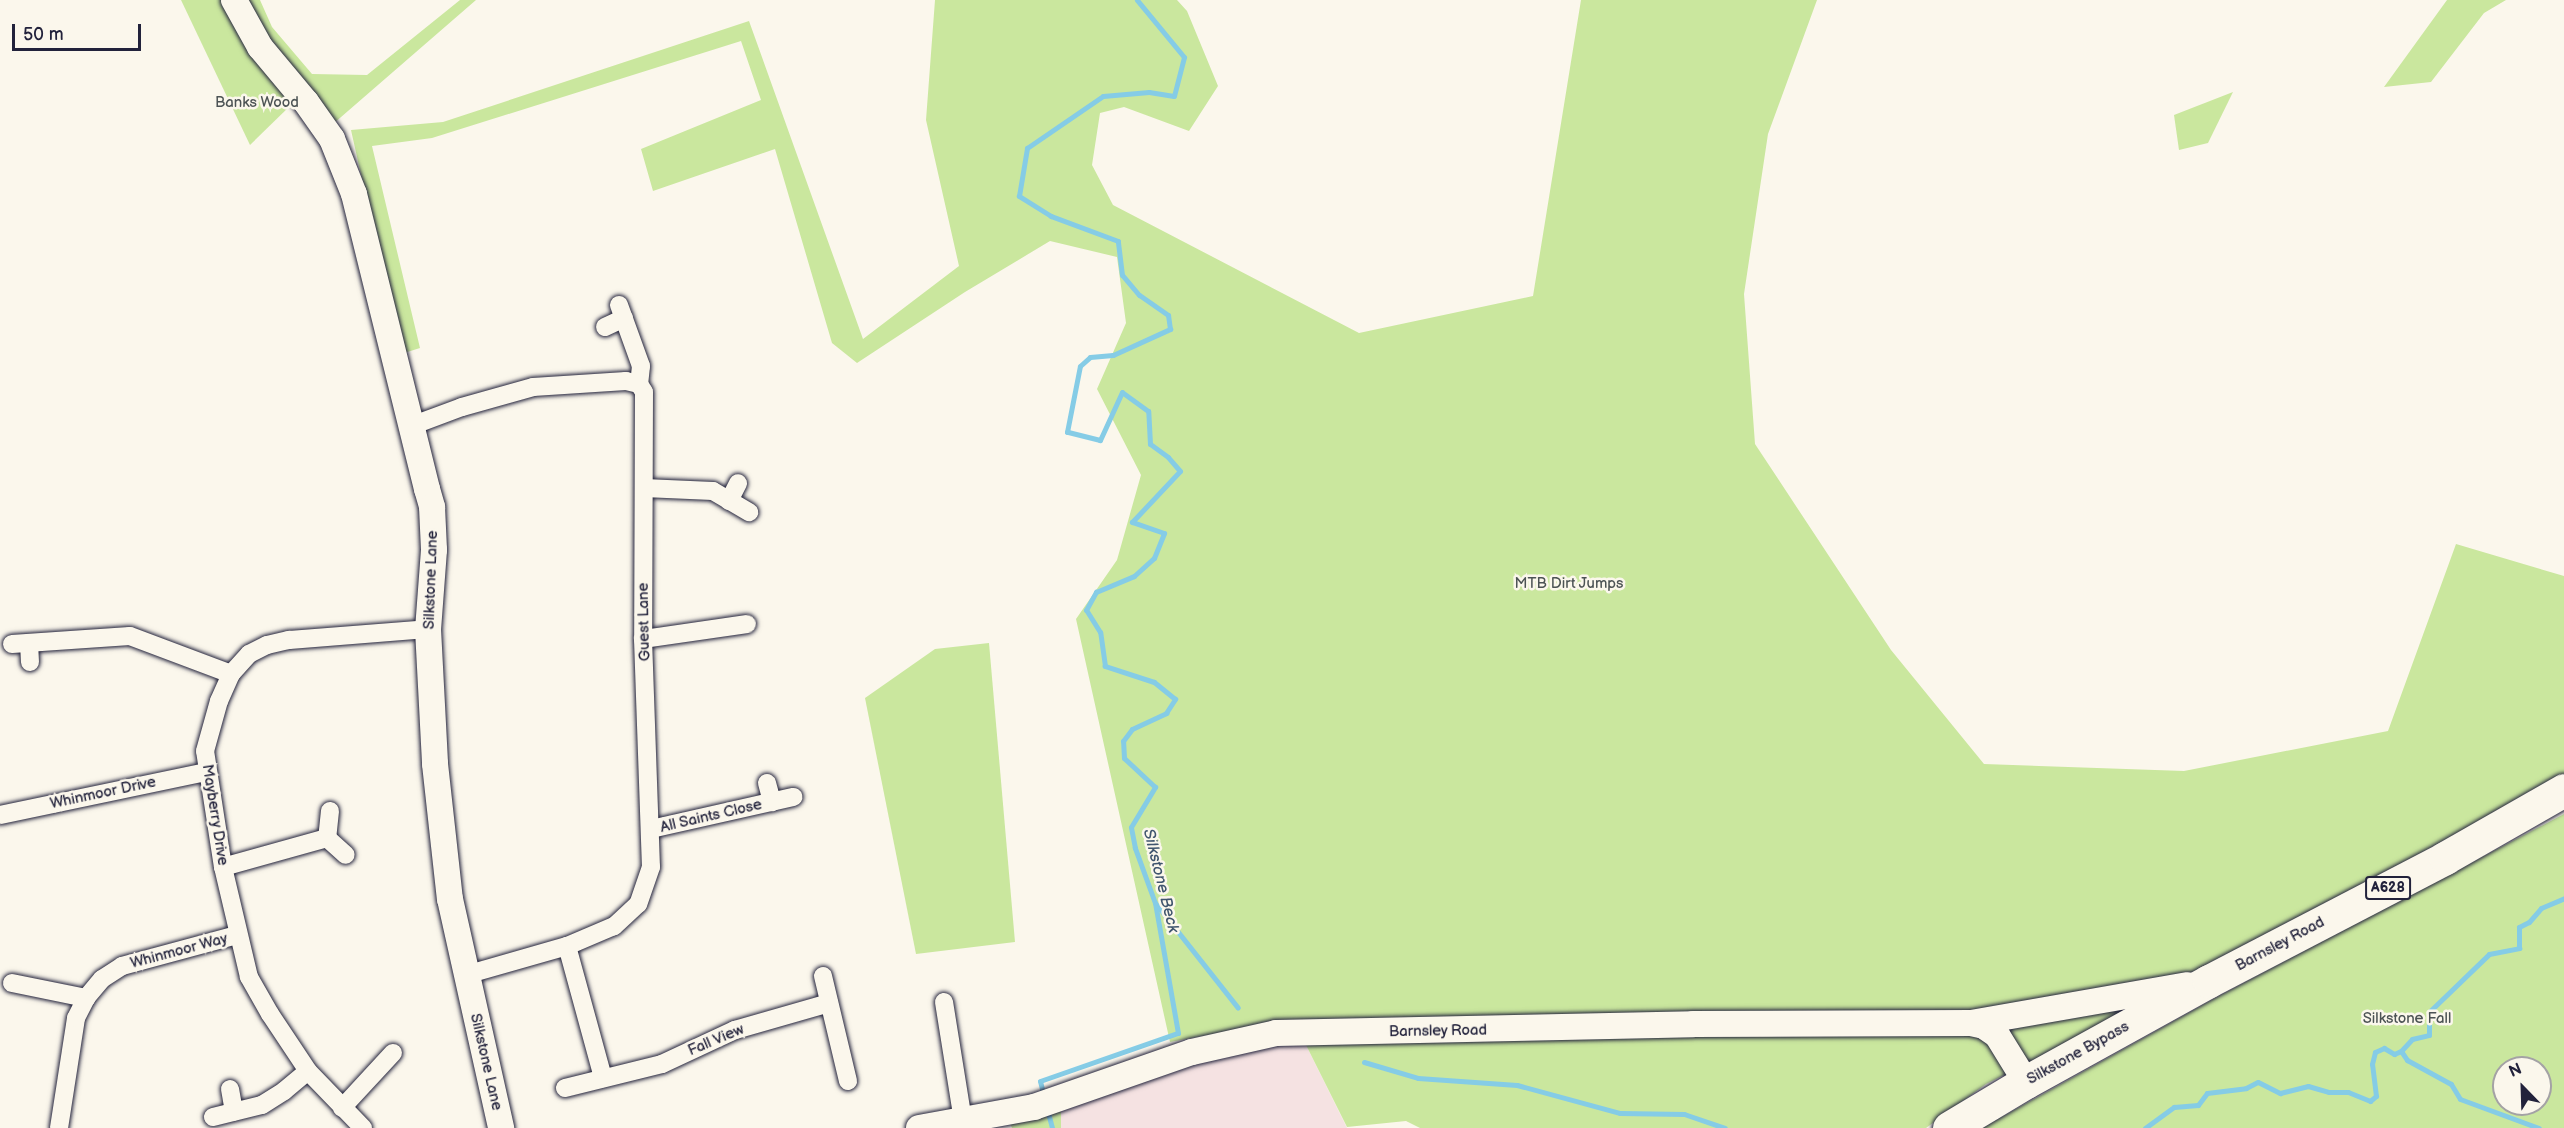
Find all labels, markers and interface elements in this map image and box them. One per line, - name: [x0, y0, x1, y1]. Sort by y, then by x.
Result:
- scale bar: [15, 12, 144, 50]
- text: 50 m: [23, 24, 64, 45]
- park label: Banks Wood: [215, 94, 299, 112]
- street label: Silkstone Lane: [420, 530, 442, 630]
- park label: MTB Dirt Jumps: [1514, 575, 1624, 593]
- street label: Guest Lane: [634, 583, 654, 661]
- street label: Mayberry Drive: [198, 763, 232, 867]
- street label: Whinmoor Drive: [49, 773, 157, 813]
- street label: All Saints Close: [658, 796, 764, 836]
- water label: Silkstone Beck: [1138, 827, 1182, 935]
- road number: A628: [2364, 877, 2412, 899]
- street label: Barnsley Road: [2232, 913, 2328, 975]
- street label: Whinmoor Way: [128, 929, 230, 973]
- park label: Silkstone Fall: [2363, 1010, 2451, 1028]
- street label: Silkstone Lane: [466, 1012, 506, 1112]
- street label: Silkstone Bypass: [2024, 1018, 2132, 1088]
- street label: Fall View: [685, 1020, 747, 1060]
- street label: Barnsley Road: [1388, 1021, 1488, 1041]
- north arrow: [2492, 1056, 2552, 1116]
- text: N: [2506, 1060, 2525, 1082]

